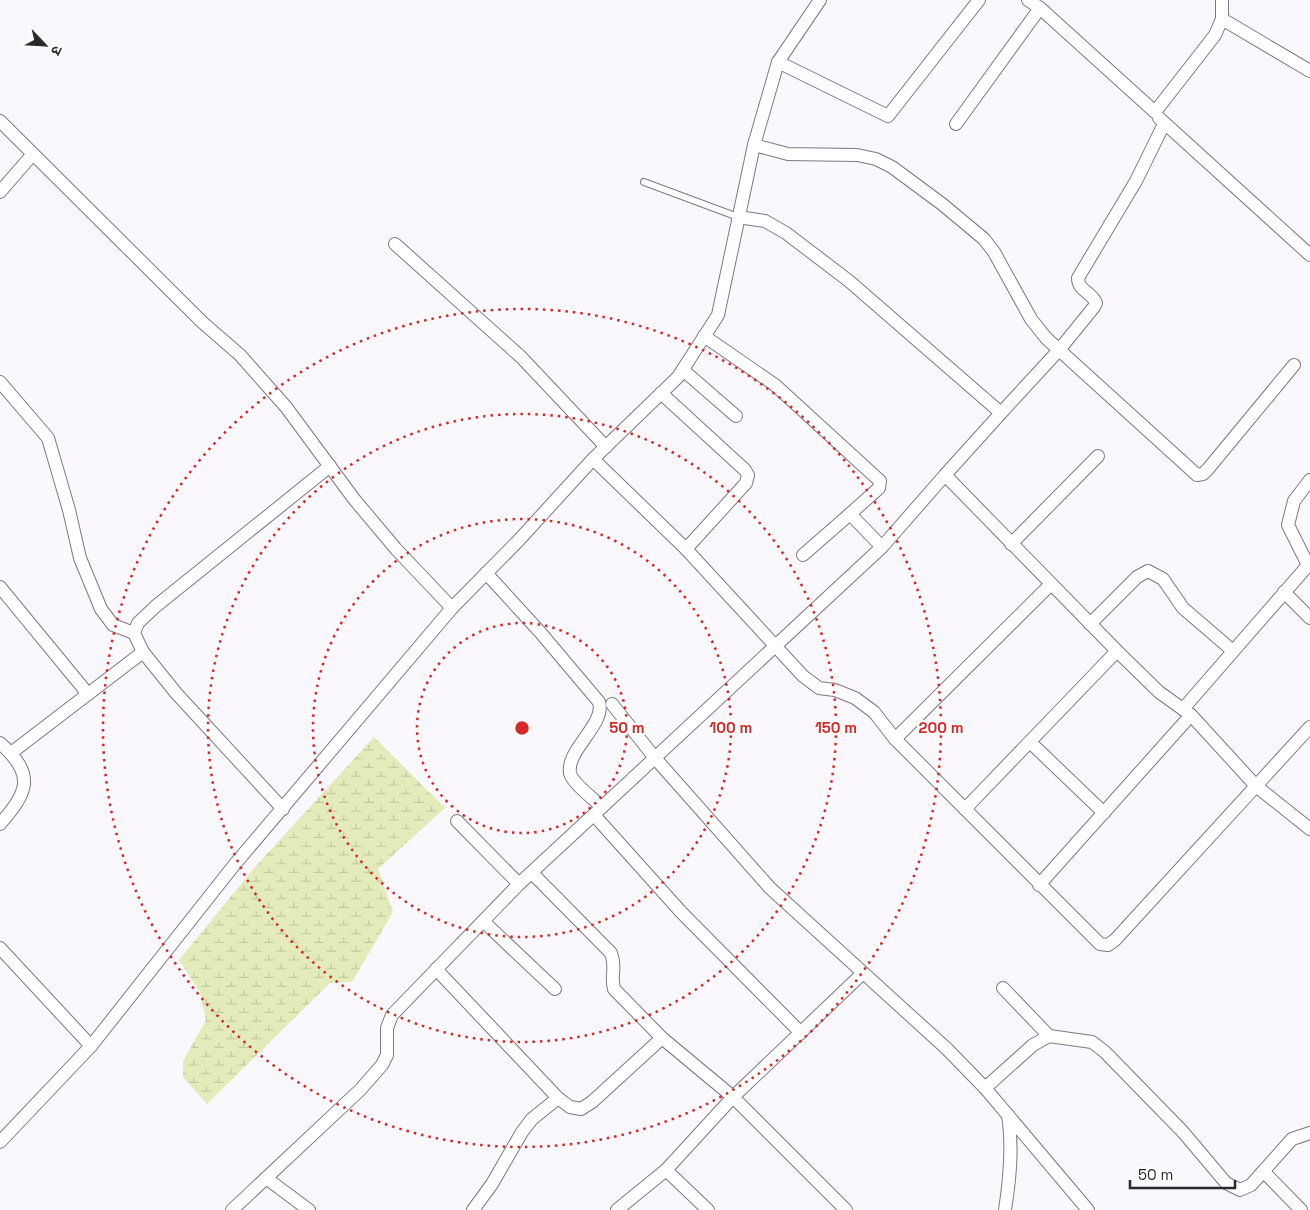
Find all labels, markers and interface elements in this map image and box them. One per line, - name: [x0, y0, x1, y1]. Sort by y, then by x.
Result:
- north arrow: [20, 20, 70, 70]
- text: उ: [47, 43, 67, 59]
- text: 50 m: [609, 718, 645, 737]
- text: 100 m: [710, 718, 752, 737]
- text: 150 m: [815, 718, 857, 737]
- text: 200 m: [919, 718, 963, 737]
- centre of rings: [513, 719, 531, 737]
- scale bar: [1130, 1158, 1235, 1190]
- text: 50 m: [1138, 1165, 1173, 1184]

